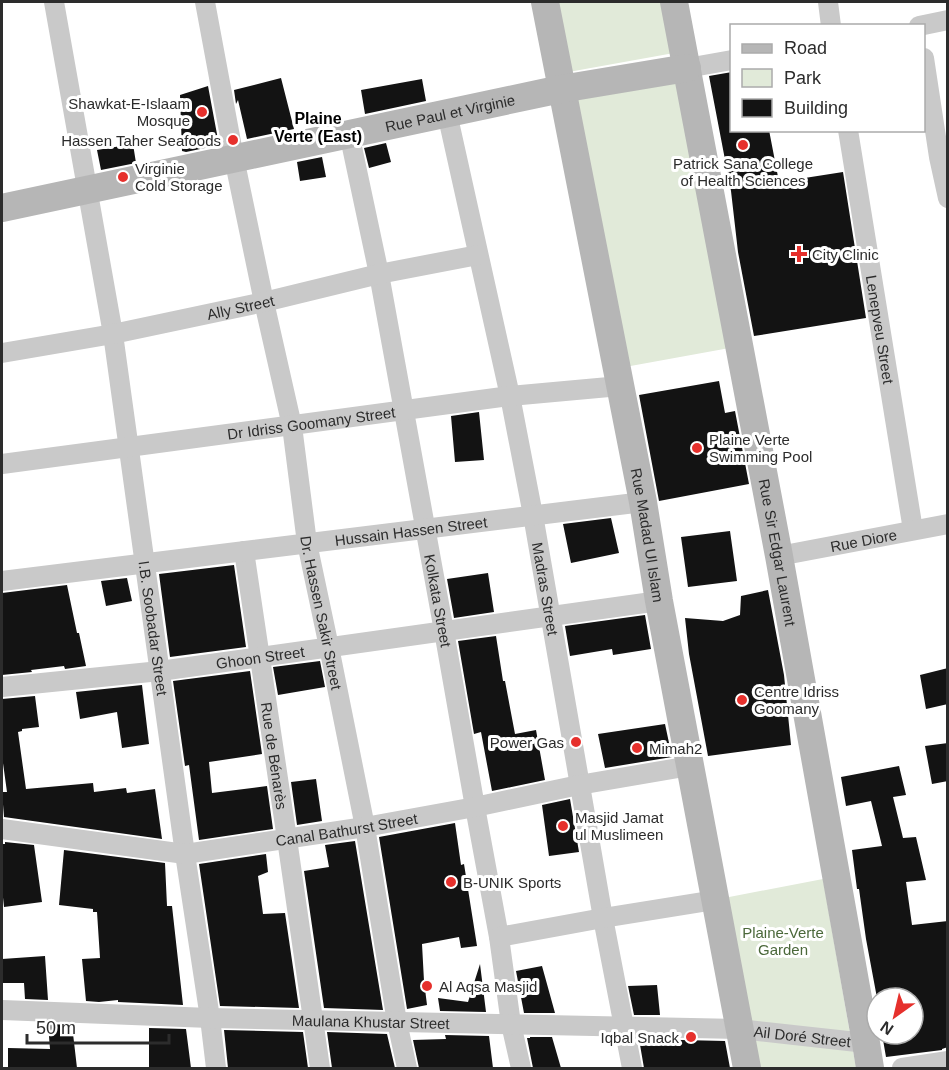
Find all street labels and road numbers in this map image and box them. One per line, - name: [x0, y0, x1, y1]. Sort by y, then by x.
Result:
- street label: Rue Paul et Virginie: [383, 91, 516, 135]
- street label: Lenepveu Street: [863, 274, 898, 386]
- street label: Ally Street: [205, 291, 277, 322]
- street label: Dr Idriss Goomany Street: [226, 403, 397, 442]
- street label: Rue Madad Ul Islam: [628, 467, 668, 604]
- street label: Rue Sir Edgar Laurent: [756, 477, 800, 628]
- street label: Hussain Hassen Street: [334, 513, 489, 548]
- street label: Rue Diore: [829, 525, 898, 555]
- street label: Dr. Hassen Sakir Street: [298, 535, 346, 692]
- street label: Madras Street: [529, 541, 562, 637]
- street label: Kolkata Street: [422, 553, 455, 649]
- street label: I.B. Soobadar Street: [136, 559, 172, 697]
- street label: Ghoon Street: [215, 642, 306, 672]
- street label: Rue de Bénarès: [258, 701, 291, 811]
- street label: Canal Bathurst Street: [274, 809, 420, 849]
- street label: Maulana Khustar Street: [292, 1011, 451, 1031]
- street label: Ail Doré Street: [753, 1022, 853, 1050]

